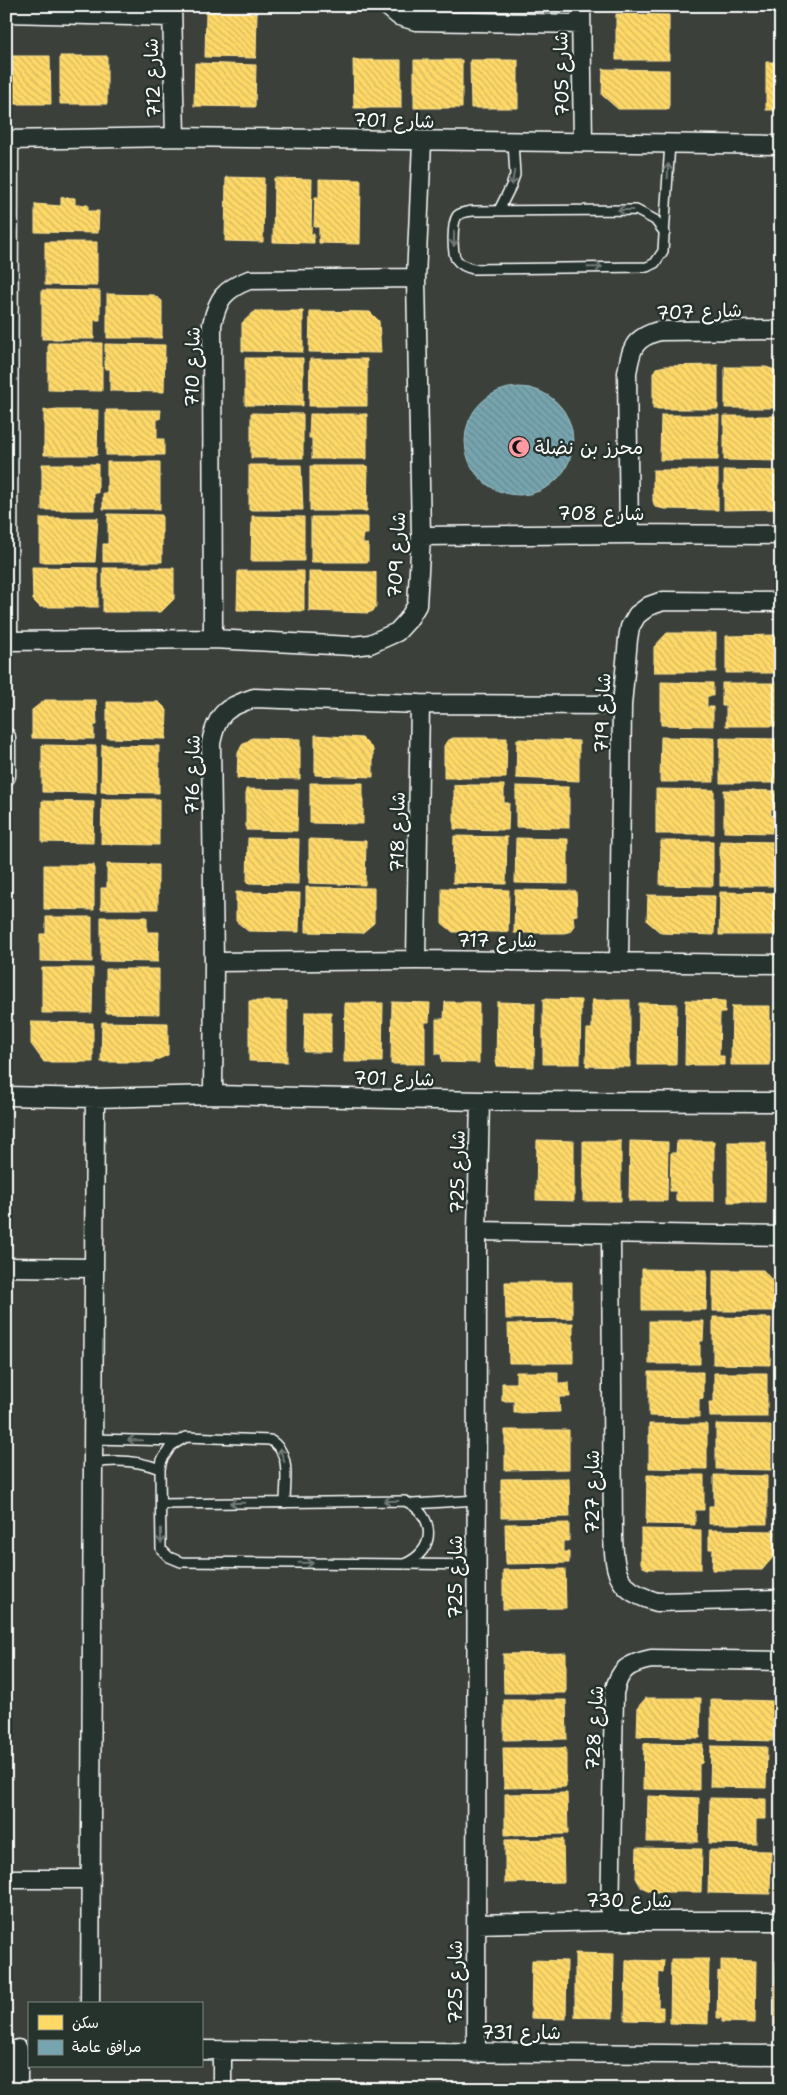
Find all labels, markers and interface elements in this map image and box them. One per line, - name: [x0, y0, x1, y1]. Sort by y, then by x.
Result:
- street label: شارع 705: [548, 31, 576, 117]
- street label: شارع 712: [139, 37, 167, 118]
- street label: شارع 701: [353, 107, 435, 135]
- one-way arrow: [664, 163, 673, 179]
- one-way arrow: [507, 169, 517, 185]
- one-way arrow: [617, 205, 634, 215]
- one-way arrow: [449, 231, 458, 247]
- one-way arrow: [586, 262, 603, 272]
- street label: شارع 707: [656, 298, 742, 326]
- street label: شارع 710: [179, 326, 207, 408]
- mosque icon: محرز بن نضلة: [507, 435, 531, 459]
- place label: محرز بن نضلة: [535, 435, 643, 460]
- street label: شارع 708: [558, 501, 644, 527]
- street label: شارع 709: [382, 511, 412, 599]
- street label: شارع 719: [589, 672, 617, 754]
- street label: شارع 716: [179, 735, 207, 816]
- street label: شارع 718: [384, 791, 412, 873]
- street label: شارع 717: [457, 928, 537, 954]
- street label: شارع 701: [353, 1065, 435, 1093]
- street label: شارع 725: [444, 1130, 472, 1214]
- one-way arrow: [128, 1435, 144, 1444]
- one-way arrow: [277, 1447, 287, 1463]
- street label: شارع 727: [580, 1450, 606, 1534]
- one-way arrow: [383, 1496, 400, 1506]
- one-way arrow: [229, 1498, 245, 1508]
- one-way arrow: [156, 1528, 166, 1544]
- street label: شارع 725: [443, 1535, 469, 1619]
- one-way arrow: [298, 1558, 314, 1568]
- street label: شارع 728: [580, 1685, 610, 1771]
- street label: شارع 730: [586, 1888, 672, 1914]
- street label: شارع 725: [443, 1940, 469, 2024]
- legend: [28, 2002, 202, 2068]
- text: سكن: [72, 2013, 99, 2033]
- street label: شارع 731: [481, 2020, 561, 2046]
- text: مرافق عامة: [72, 2037, 142, 2057]

